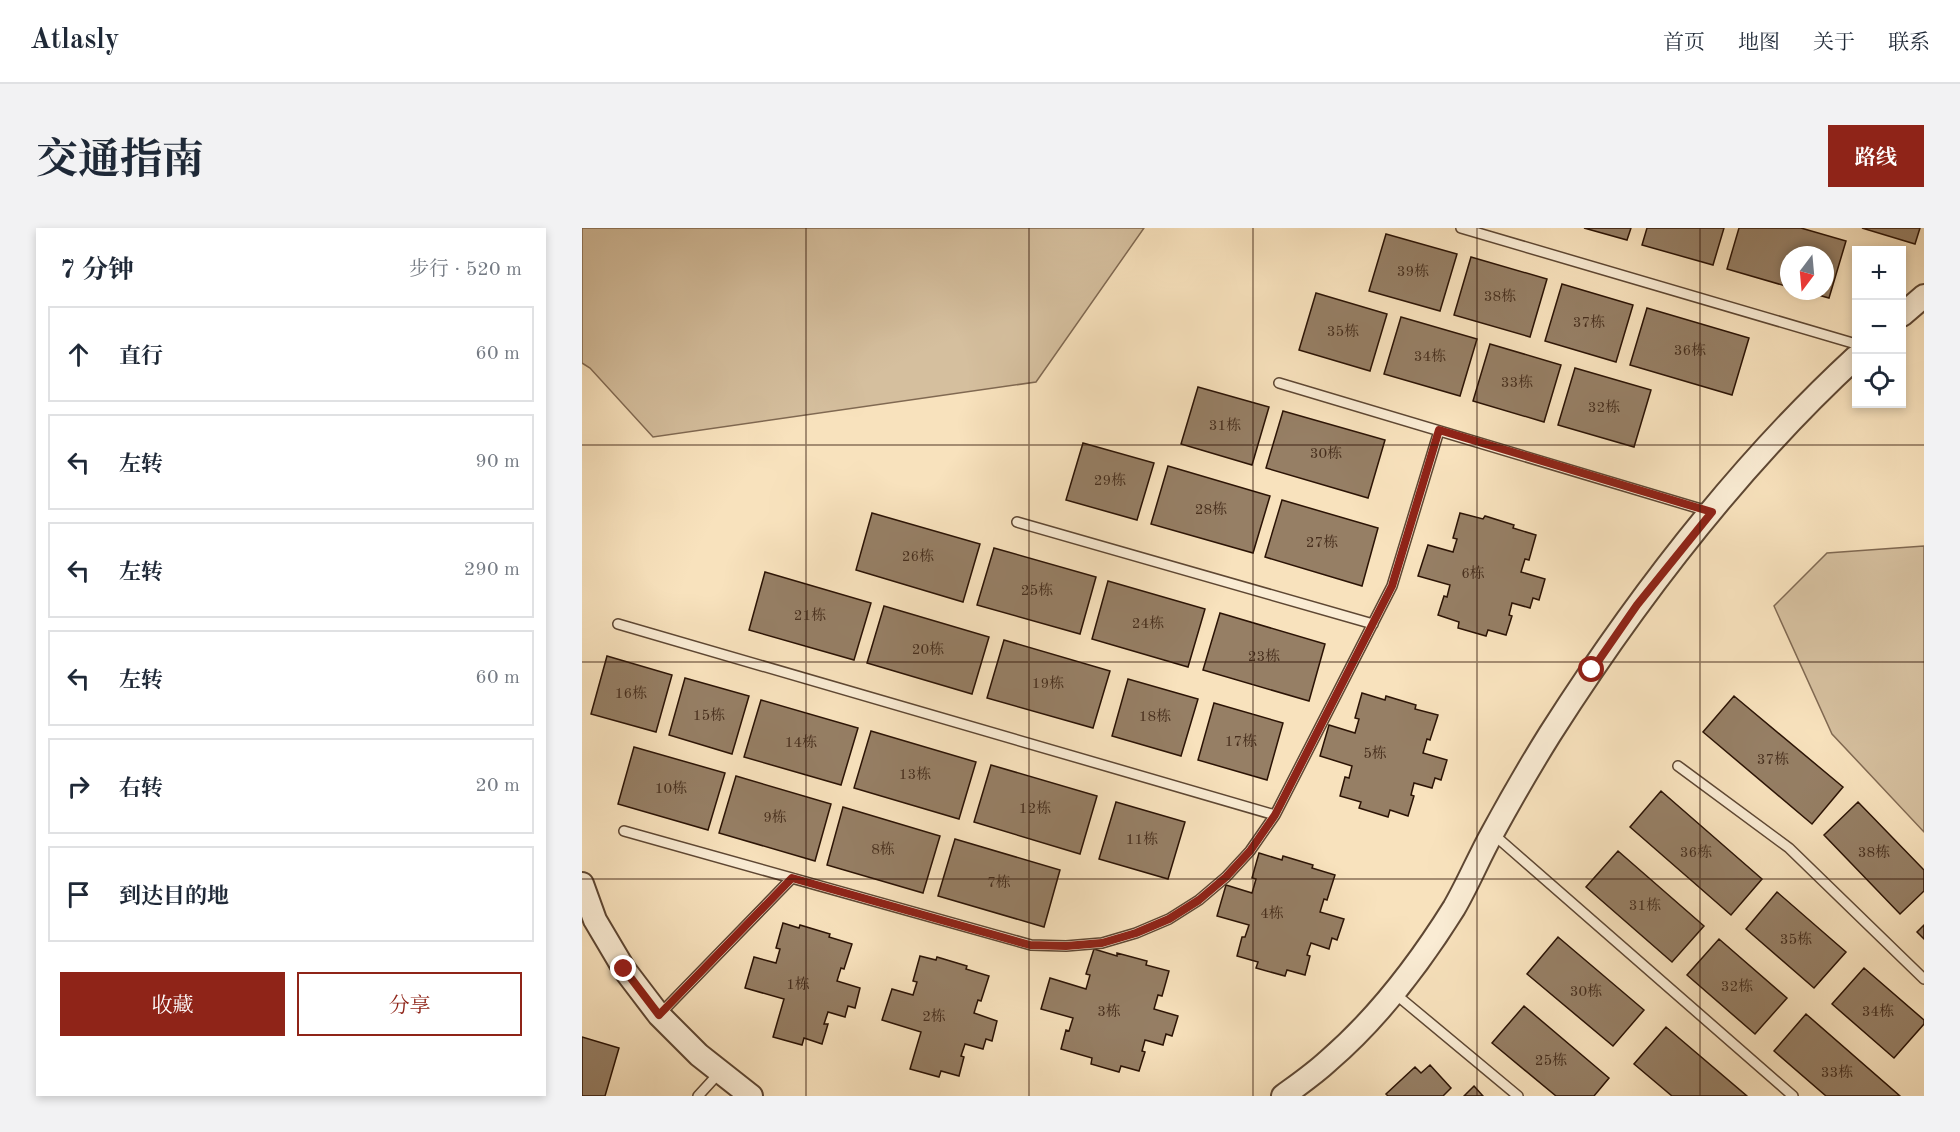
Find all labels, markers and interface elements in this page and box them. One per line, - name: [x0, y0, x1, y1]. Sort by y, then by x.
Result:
- text: Atlasly: [30, 27, 120, 55]
- text: 首页: [1663, 33, 1705, 54]
- text: 地图: [1738, 33, 1780, 54]
- text: 关于: [1813, 33, 1855, 54]
- text: 联系: [1888, 33, 1930, 54]
- button: 路线: [1828, 125, 1924, 187]
- text: 交通指南: [36, 141, 204, 183]
- north arrow: [1780, 246, 1834, 300]
- map controls: [1852, 246, 1906, 408]
- button: +: [1852, 246, 1906, 300]
- text: 7 分钟: [60, 258, 134, 284]
- text: 步行 · 520 m: [409, 260, 522, 280]
- house number: 39栋: [1397, 263, 1429, 280]
- house number: 38栋: [1484, 288, 1516, 305]
- button: −: [1852, 300, 1906, 354]
- house number: 37栋: [1573, 314, 1605, 331]
- house number: 35栋: [1327, 323, 1359, 340]
- icon: ahead: [62, 338, 95, 371]
- house number: 36栋: [1674, 342, 1706, 359]
- text: 60 m: [475, 344, 520, 364]
- text: 直行: [119, 346, 163, 368]
- house number: 34栋: [1414, 348, 1446, 365]
- button: locate: [1852, 354, 1906, 408]
- house number: 33栋: [1501, 374, 1533, 391]
- house number: 32栋: [1588, 399, 1620, 416]
- house number: 31栋: [1209, 417, 1241, 434]
- house number: 30栋: [1310, 445, 1342, 462]
- icon: left: [62, 446, 95, 479]
- text: 90 m: [475, 452, 520, 472]
- text: 左转: [119, 454, 163, 476]
- house number: 29栋: [1094, 472, 1126, 489]
- house number: 28栋: [1195, 501, 1227, 518]
- house number: 27栋: [1306, 534, 1338, 551]
- house number: 26栋: [902, 548, 934, 565]
- icon: left: [62, 554, 95, 587]
- text: 290 m: [464, 560, 520, 580]
- text: 左转: [119, 562, 163, 584]
- house number: 6栋: [1461, 565, 1485, 582]
- house number: 25栋: [1021, 582, 1053, 599]
- house number: 21栋: [794, 607, 826, 624]
- house number: 24栋: [1132, 615, 1164, 632]
- house number: 20栋: [912, 641, 944, 658]
- house number: 23栋: [1248, 648, 1280, 665]
- route start: [1578, 656, 1604, 682]
- icon: left: [62, 662, 95, 695]
- text: 60 m: [475, 668, 520, 688]
- text: 左转: [119, 670, 163, 692]
- house number: 19栋: [1032, 675, 1064, 692]
- house number: 16栋: [615, 685, 647, 702]
- house number: 15栋: [693, 707, 725, 724]
- house number: 18栋: [1139, 708, 1171, 725]
- house number: 17栋: [1225, 733, 1257, 750]
- house number: 14栋: [785, 734, 817, 751]
- house number: 5栋: [1363, 745, 1387, 762]
- house number: 37栋: [1757, 751, 1789, 768]
- house number: 13栋: [899, 766, 931, 783]
- icon: right: [62, 770, 95, 803]
- text: 20 m: [475, 776, 520, 796]
- text: 右转: [119, 778, 163, 800]
- house number: 10栋: [655, 780, 687, 797]
- house number: 12栋: [1019, 800, 1051, 817]
- house number: 9栋: [763, 809, 787, 826]
- house number: 11栋: [1126, 831, 1158, 848]
- house number: 8栋: [871, 841, 895, 858]
- house number: 36栋: [1680, 844, 1712, 861]
- house number: 38栋: [1858, 844, 1890, 861]
- house number: 7栋: [987, 874, 1011, 891]
- icon: arrive: [62, 878, 95, 911]
- text: 到达目的地: [119, 886, 229, 908]
- house number: 31栋: [1629, 897, 1661, 914]
- house number: 4栋: [1260, 905, 1284, 922]
- house number: 35栋: [1780, 931, 1812, 948]
- route end: [610, 955, 636, 981]
- button: 收藏: [60, 972, 285, 1036]
- button: 分享: [297, 972, 522, 1036]
- house number: 1栋: [786, 976, 810, 993]
- house number: 32栋: [1721, 978, 1753, 995]
- house number: 30栋: [1570, 983, 1602, 1000]
- house number: 3栋: [1097, 1003, 1121, 1020]
- house number: 34栋: [1862, 1003, 1894, 1020]
- house number: 2栋: [922, 1008, 946, 1025]
- house number: 25栋: [1535, 1052, 1567, 1069]
- house number: 33栋: [1821, 1064, 1853, 1081]

